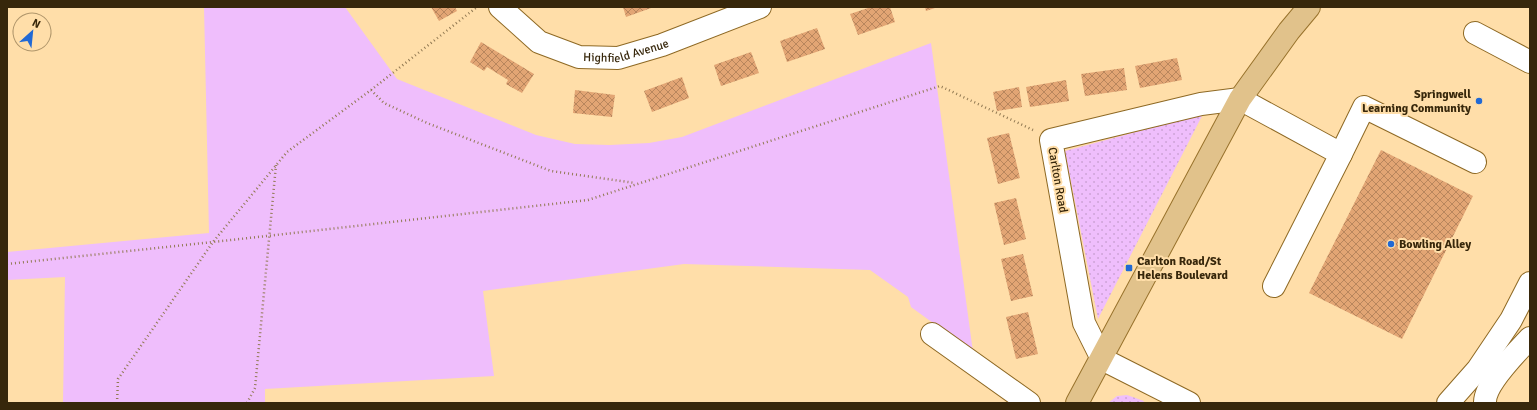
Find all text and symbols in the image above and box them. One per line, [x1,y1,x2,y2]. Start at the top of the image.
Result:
north arrow [12,12,52,52]
text: N [30,16,43,31]
street label: Highfield Avenue [583,36,671,66]
place label: Springwell Learning Community [1362,87,1471,116]
marker: Springwell Learning Community [1474,96,1484,106]
street label: Carlton Road [1044,146,1071,214]
place label: Bowling Alley [1399,237,1471,252]
marker: Bowling Alley [1386,239,1396,249]
place label: Carlton Road/St Helens Boulevard [1137,254,1229,283]
marker: Carlton Road/St Helens Boulevard [1124,263,1134,273]

